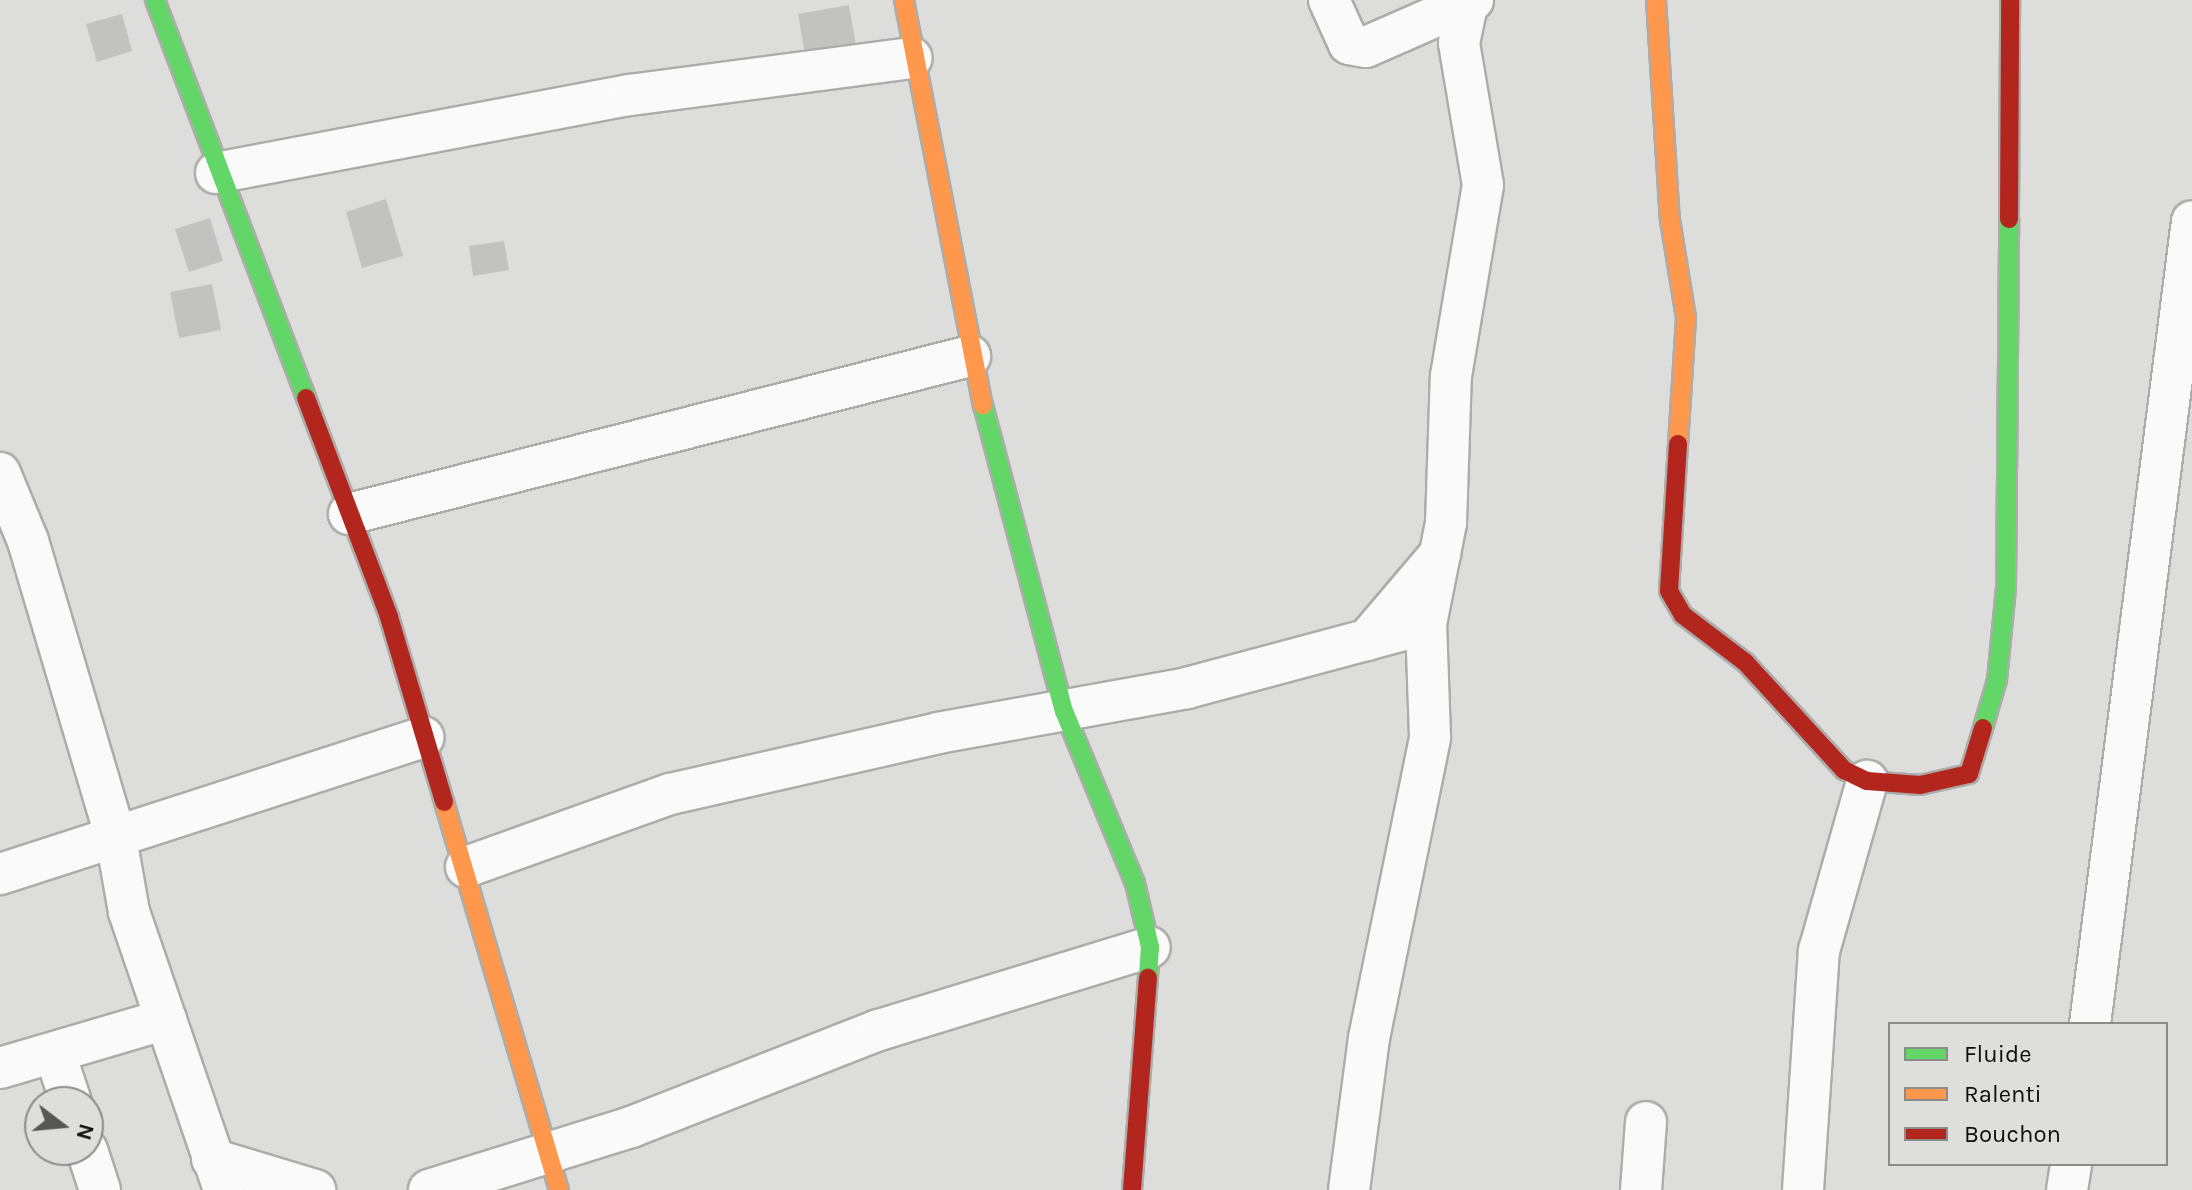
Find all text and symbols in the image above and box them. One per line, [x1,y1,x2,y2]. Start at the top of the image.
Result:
legend [1888,1022,2168,1166]
text: Fluide [1964,1040,2032,1068]
text: Ralenti [1964,1080,2042,1108]
north arrow [24,1086,104,1166]
text: Bouchon [1964,1120,2061,1148]
text: N [70,1121,100,1143]

